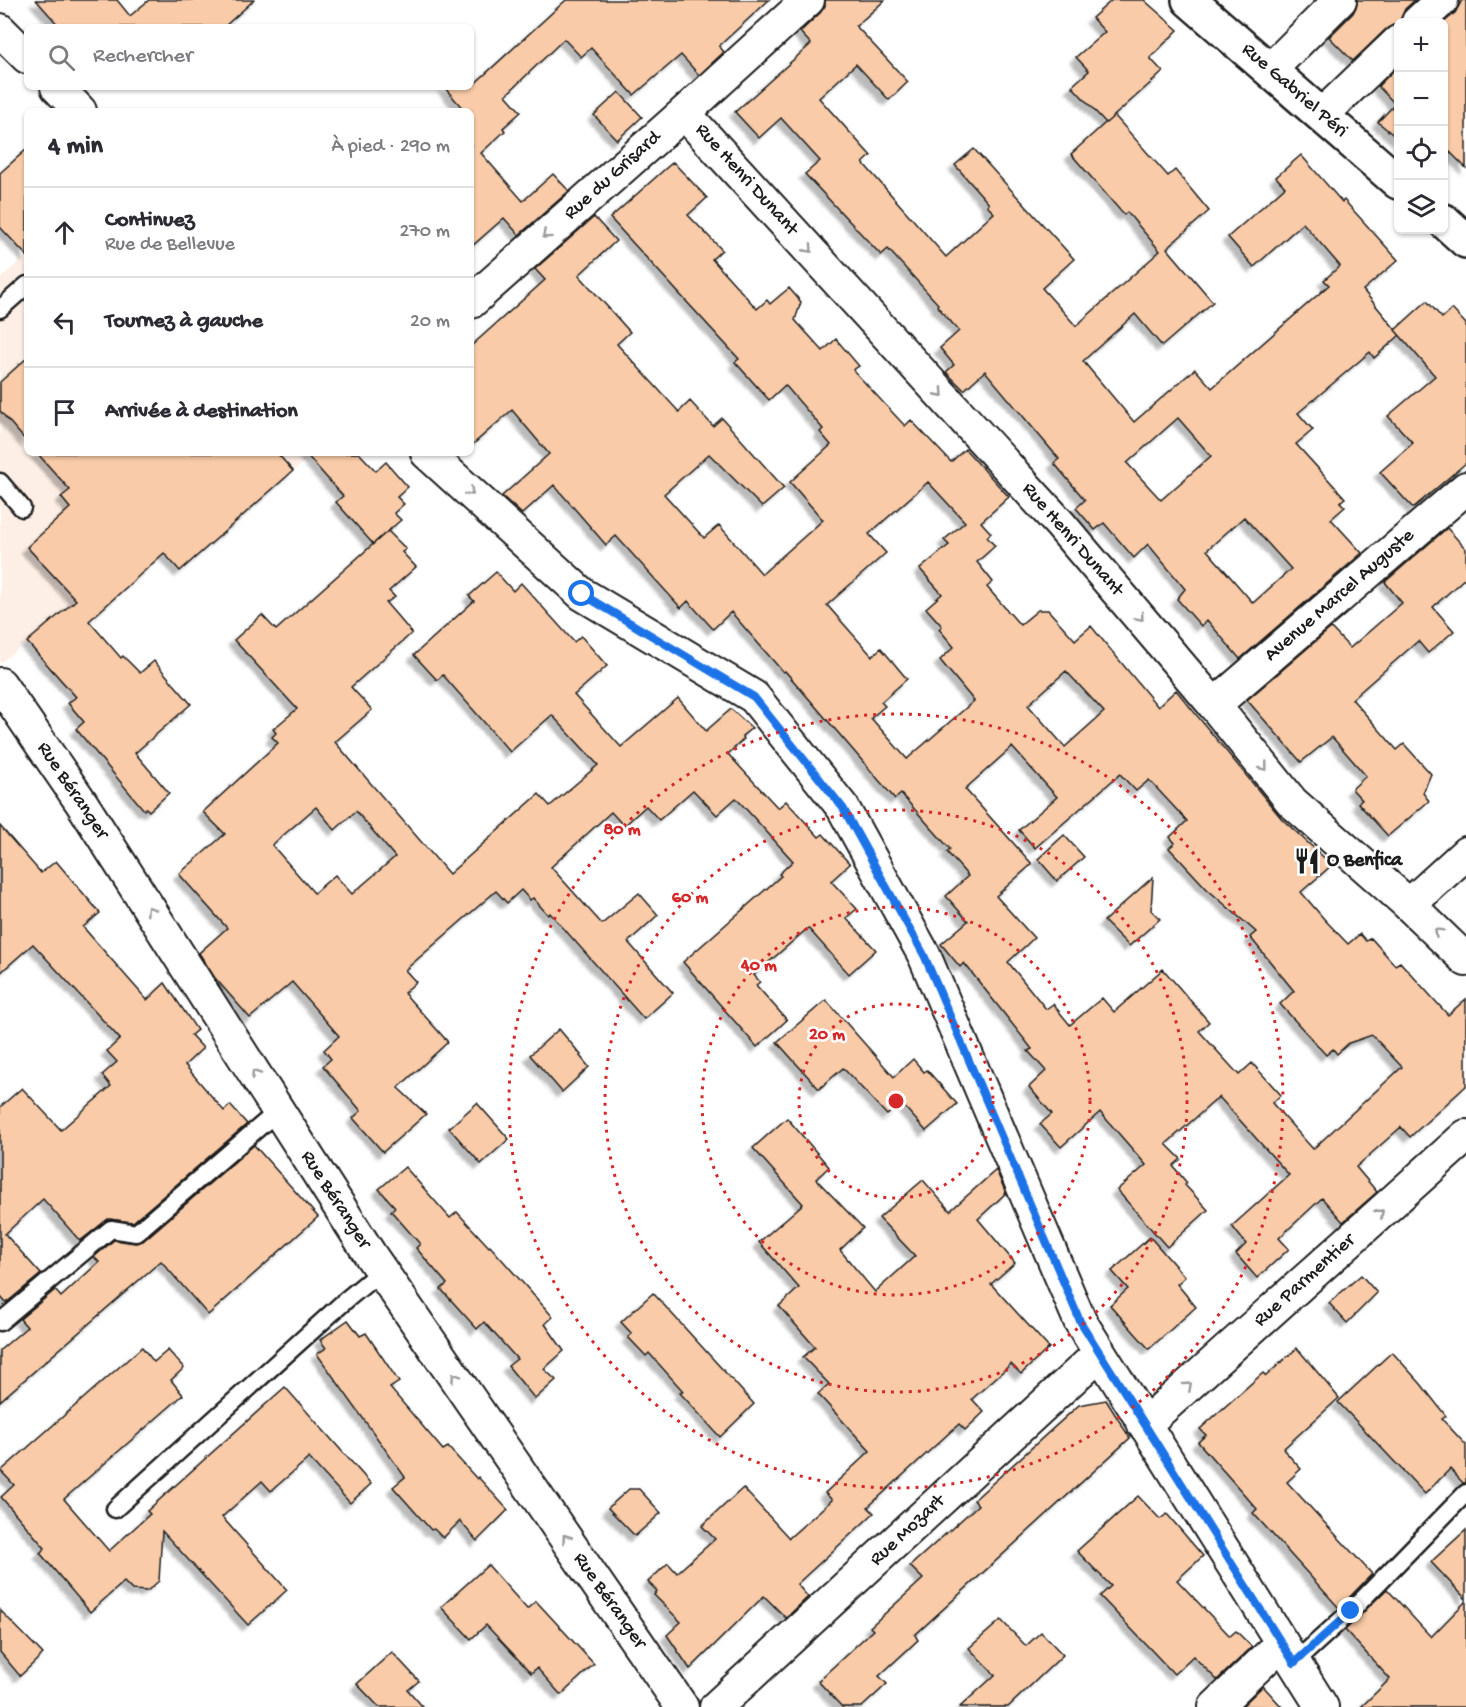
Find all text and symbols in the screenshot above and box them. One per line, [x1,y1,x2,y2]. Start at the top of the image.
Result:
map controls [1394,18,1448,234]
button: + [1394,18,1448,72]
search box [24,24,474,90]
street label: Rue Gabriel Péri [1236,39,1352,143]
icon: search [45,41,78,74]
text: Rechercher [93,44,193,70]
button: − [1394,72,1448,126]
street label: Rue Henri Dunant [690,119,804,242]
street label: Rue du Grisard [560,125,668,225]
button: locate [1394,126,1448,180]
text: 4 min [48,132,103,163]
text: À pied · 290 m [331,136,450,159]
button: layers [1394,180,1448,234]
text: Continuez [105,208,194,234]
icon: ahead [48,216,81,249]
text: 270 m [400,221,450,244]
one-way arrow [542,228,553,239]
text: Rue de Bellevue [105,234,235,257]
one-way arrow [802,242,813,253]
icon: left [48,306,81,339]
text: Tournez à gauche [105,309,263,335]
text: 20 m [410,311,450,334]
one-way arrow [933,386,944,397]
icon: arrive [48,396,81,429]
text: Arrivée à destination [105,399,298,425]
street label: Rue Henri Dunant [1016,478,1129,603]
one-way arrow [463,485,474,496]
street label: Avenue Marcel Auguste [1260,524,1420,667]
route start [568,580,594,606]
one-way arrow [1132,610,1143,621]
street label: Rue Béranger [31,738,114,845]
one-way arrow [1257,761,1268,772]
text: 80 m [603,820,641,841]
restaurant icon: O Benfica [1292,846,1322,876]
place label: O Benfica [1327,849,1403,873]
text: 60 m [672,888,708,909]
one-way arrow [146,906,157,917]
one-way arrow [1434,929,1445,940]
text: 40 m [740,956,777,977]
text: 20 m [809,1025,845,1046]
one-way arrow [251,1070,262,1081]
centre of rings [886,1091,906,1111]
street label: Rue Béranger [295,1147,376,1255]
one-way arrow [1373,1209,1384,1220]
street label: Rue Parmentier [1250,1228,1362,1332]
one-way arrow [451,1373,462,1384]
one-way arrow [1181,1382,1192,1393]
street label: Rue Mozart [866,1489,952,1572]
one-way arrow [562,1533,573,1544]
street label: Rue Béranger [567,1549,652,1655]
route end [1337,1597,1363,1623]

